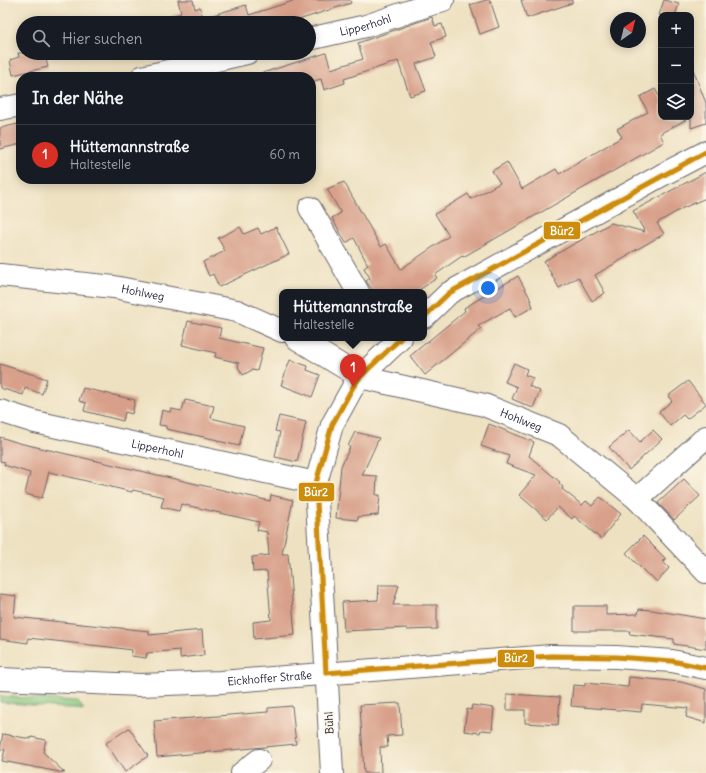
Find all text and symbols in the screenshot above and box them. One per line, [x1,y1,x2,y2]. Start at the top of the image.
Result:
street label: Lipperhohl [338,11,393,39]
north arrow [610,12,646,48]
map controls [658,12,694,120]
button: + [658,12,694,48]
search box [16,16,316,60]
icon: search [30,27,52,49]
text: Hier suchen [62,29,142,48]
button: − [658,48,694,84]
button: layers [658,84,694,120]
text: In der Nähe [32,87,124,109]
text: Hüttemannstraße [70,137,189,156]
text: 1 [42,146,48,163]
text: 60 m [269,146,300,163]
text: Haltestelle [70,156,131,173]
line badge: Bür2 [543,221,581,240]
text: Bür2 [550,224,574,238]
your location [478,278,498,298]
street label: Hohlweg [120,282,166,304]
popup [279,289,427,341]
text: Hüttemannstraße [293,297,413,316]
text: Haltestelle [293,316,354,333]
pin: 1 [340,354,366,387]
street label: Hohlweg [498,405,544,434]
street label: Lipperhohl [130,436,185,461]
line badge: Bür2 [298,482,335,502]
text: Bür2 [304,485,328,499]
line badge: Bür2 [497,649,535,668]
text: Bür2 [504,651,528,665]
street label: Eickhoffer Straße [227,668,313,688]
street label: Bühl [321,711,337,735]

